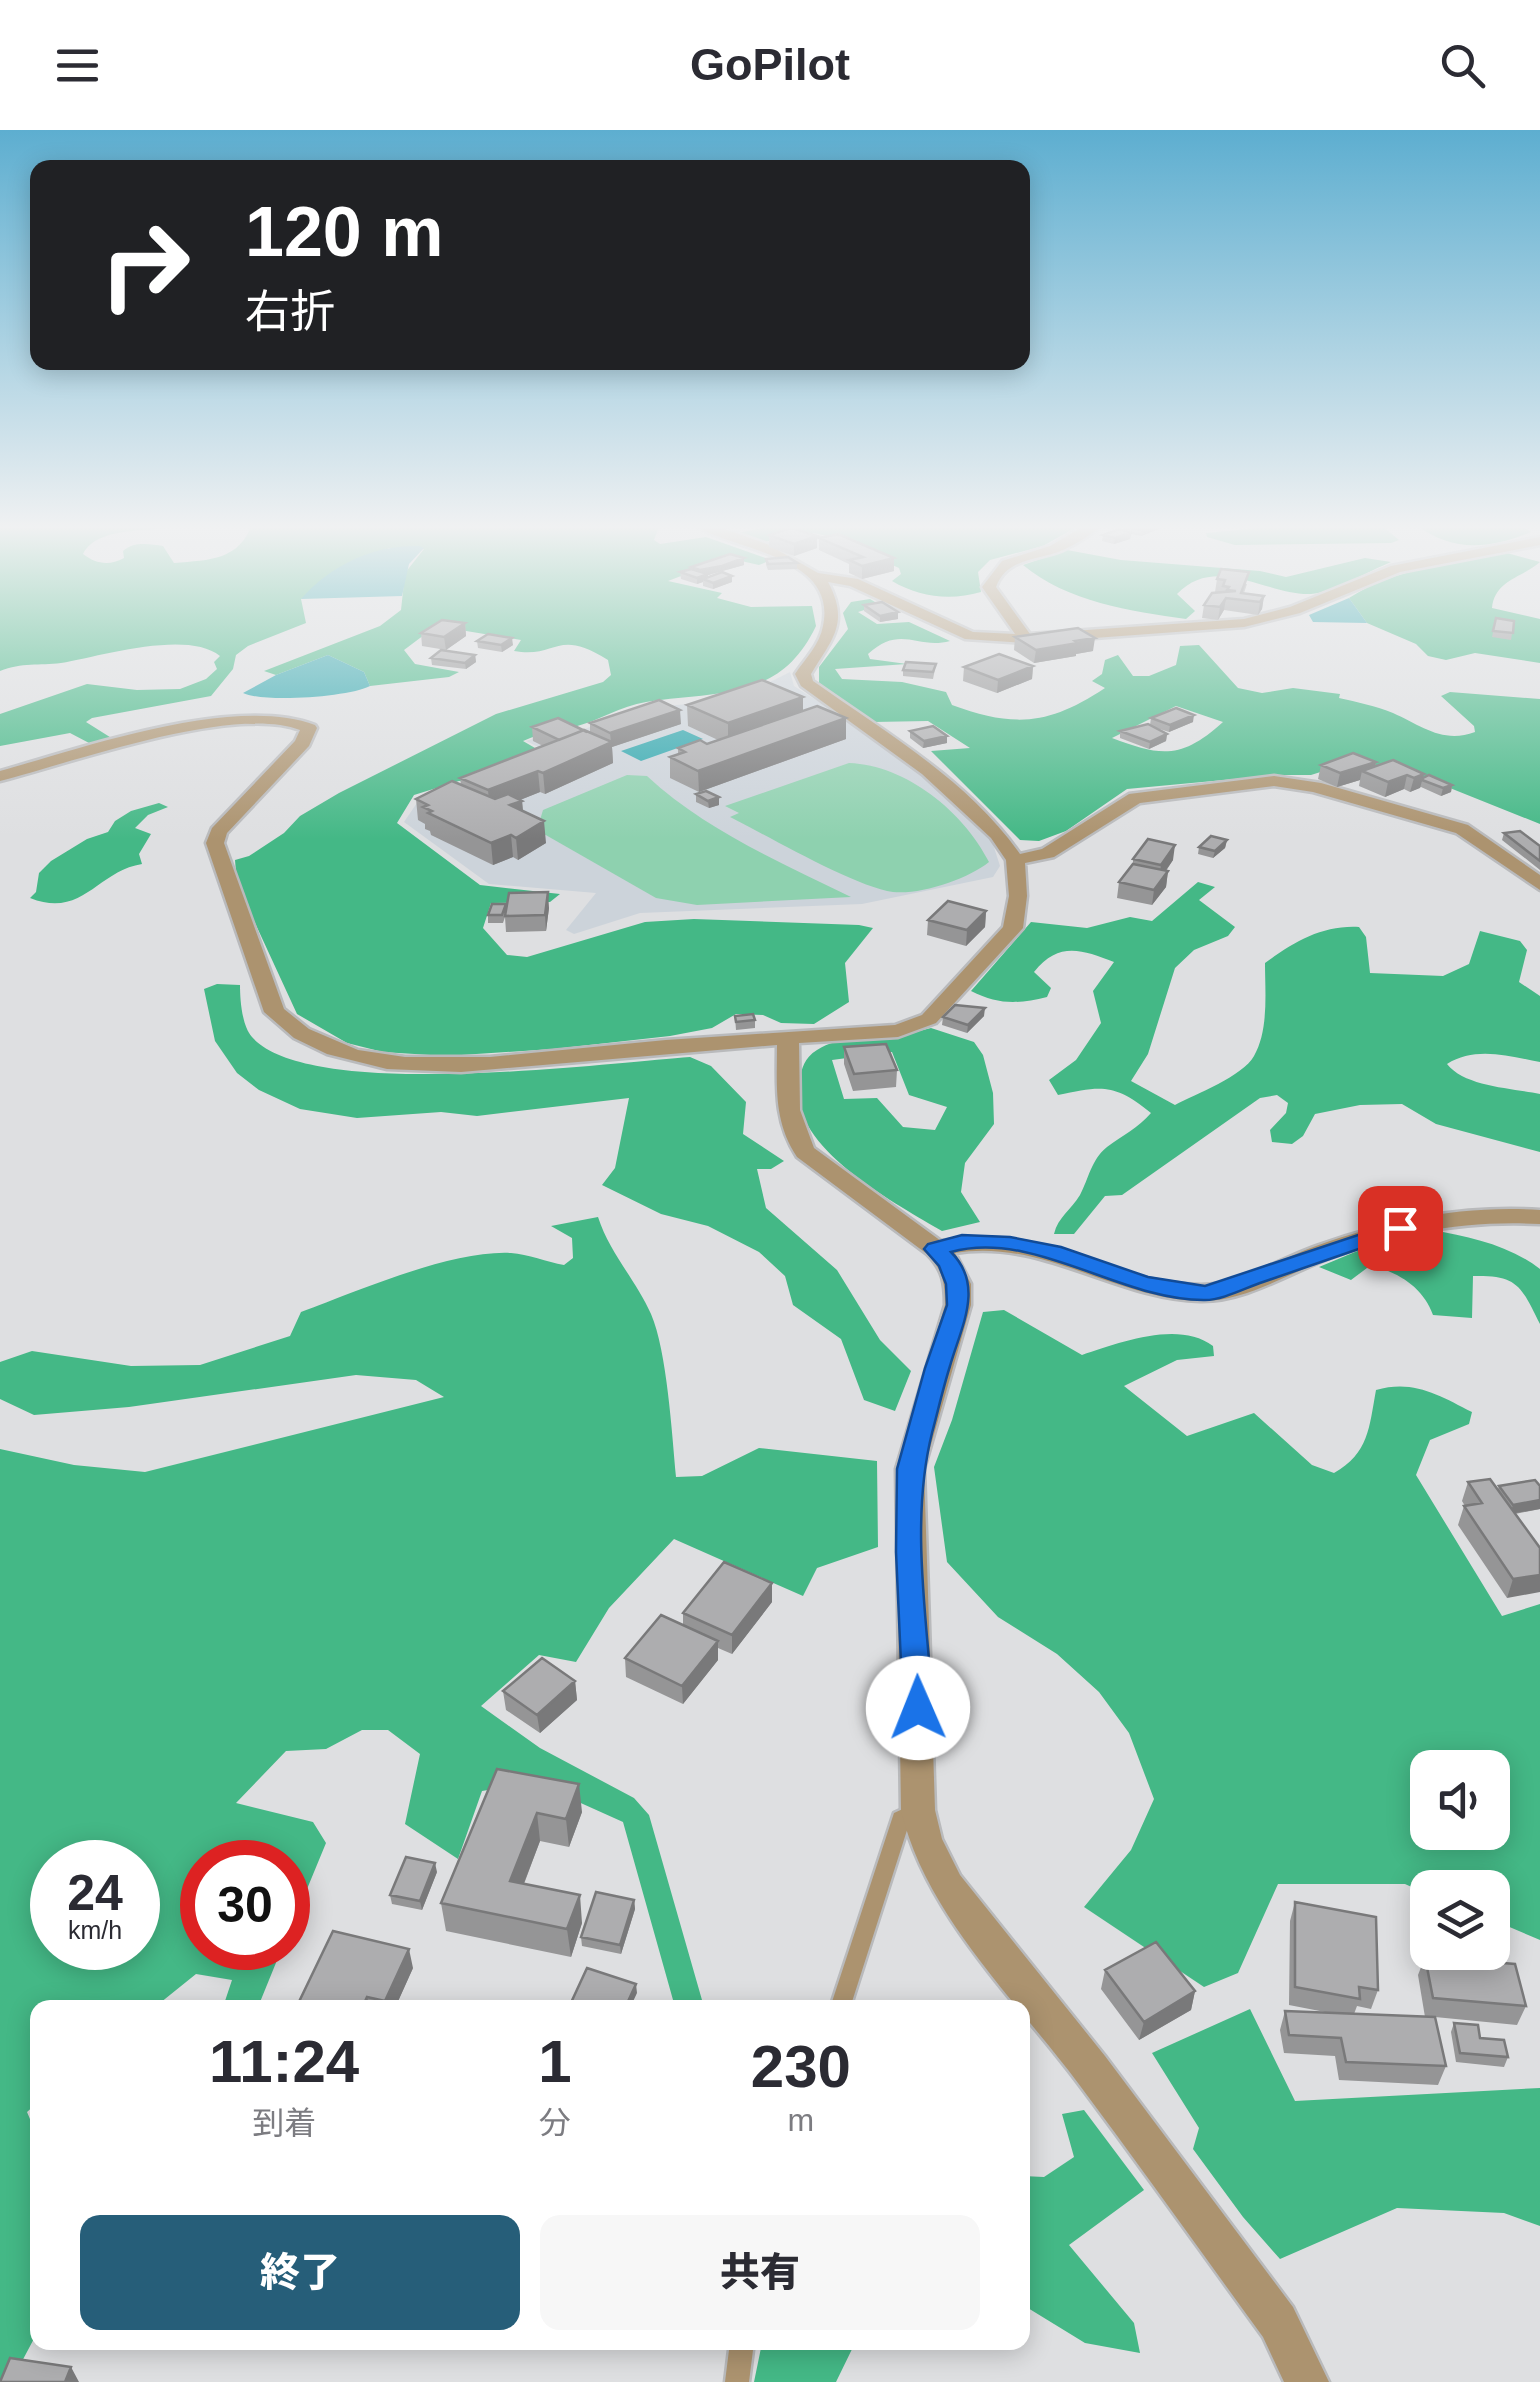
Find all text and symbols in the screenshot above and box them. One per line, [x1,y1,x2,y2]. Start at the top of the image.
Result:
icon: menu [50,38,105,93]
icon: search [1435,38,1490,93]
text: GoPilot [690,39,850,90]
text: 120 m [245,193,443,271]
icon: right [80,200,210,330]
text: 右折 [245,286,335,337]
pin [1358,1186,1443,1271]
icon: arrive [1373,1201,1428,1256]
position arrow [866,1656,970,1760]
map controls [1410,1750,1510,1970]
button: sound [1410,1750,1510,1850]
speed limit sign: 30 [180,1840,310,1970]
text: 24 [67,1865,123,1921]
button: layers [1410,1870,1510,1970]
text: km/h [68,1916,122,1944]
text: 11:24 [209,2028,359,2095]
text: 1 [538,2028,572,2095]
text: 230 [751,2033,851,2100]
text: m [787,2102,814,2138]
text: 到着 [252,2105,316,2141]
text: 分 [539,2105,571,2141]
button: 終了 [80,2215,520,2330]
button: 共有 [540,2215,980,2330]

